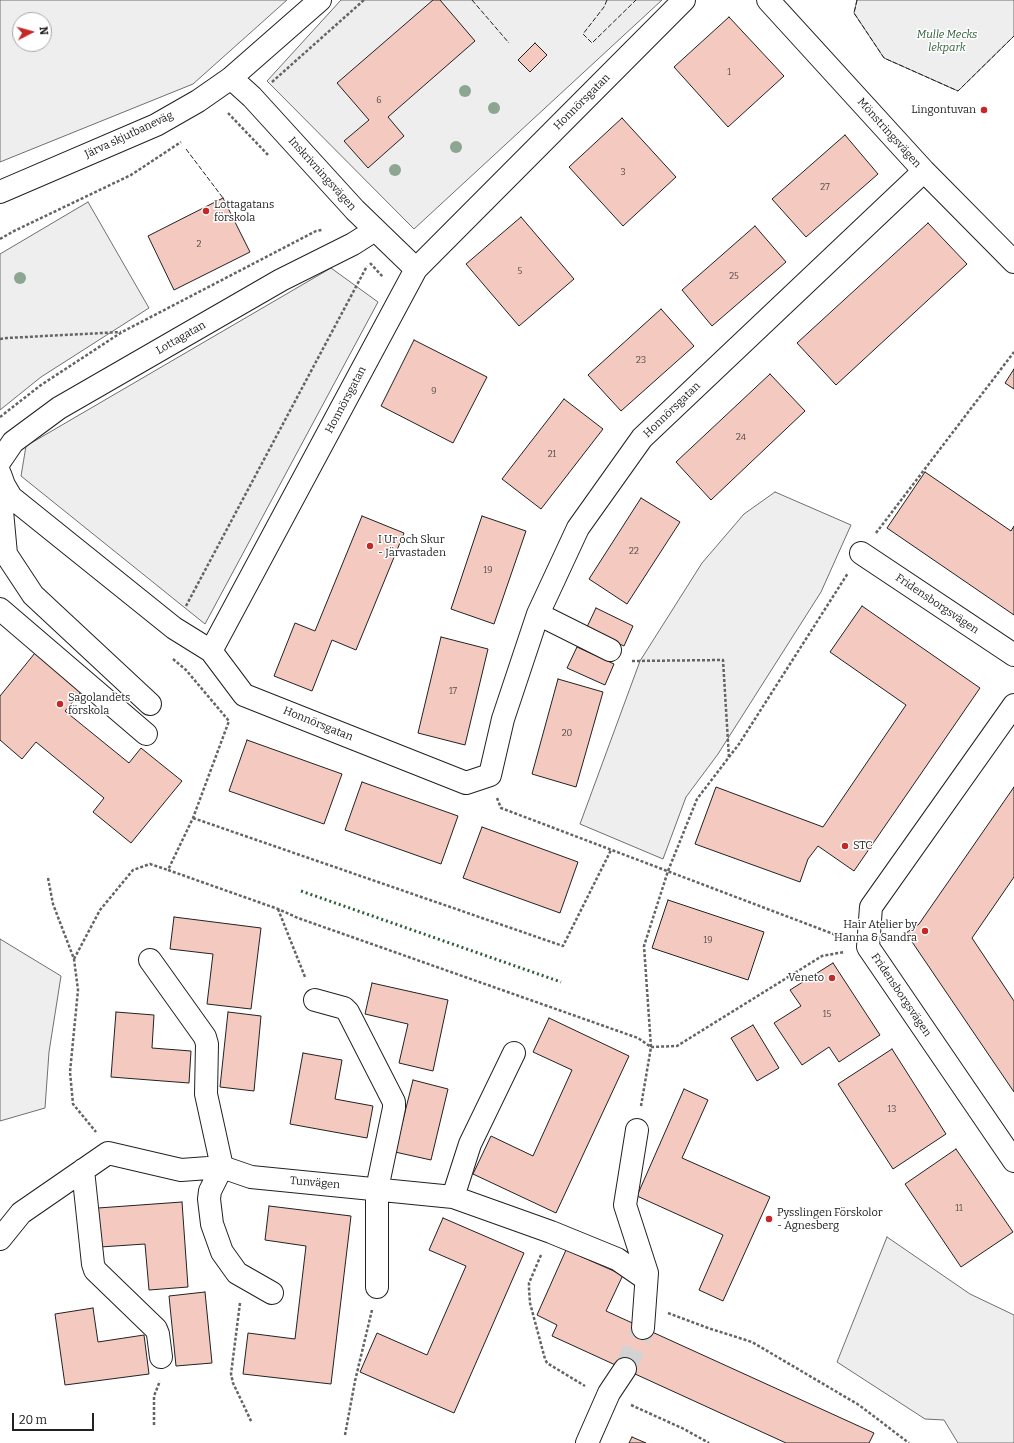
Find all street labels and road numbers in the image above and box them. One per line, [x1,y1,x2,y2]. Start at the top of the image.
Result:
street label: Honnörsgatan [551,71,613,133]
street label: Mönstringsvägen [854,96,924,170]
street label: Järva skjutbaneväg [83,109,175,161]
street label: Inskrivningsvägen [285,134,359,214]
street label: Lottagatan [154,319,208,357]
street label: Honnörsgatan [323,364,369,436]
street label: Honnörsgatan [641,380,703,440]
street label: Fridensborgsvägen [893,571,981,637]
street label: Honnörsgatan [281,704,355,744]
street label: Fridensborgsvägen [868,951,934,1039]
street label: Tunvägen [289,1174,341,1192]

